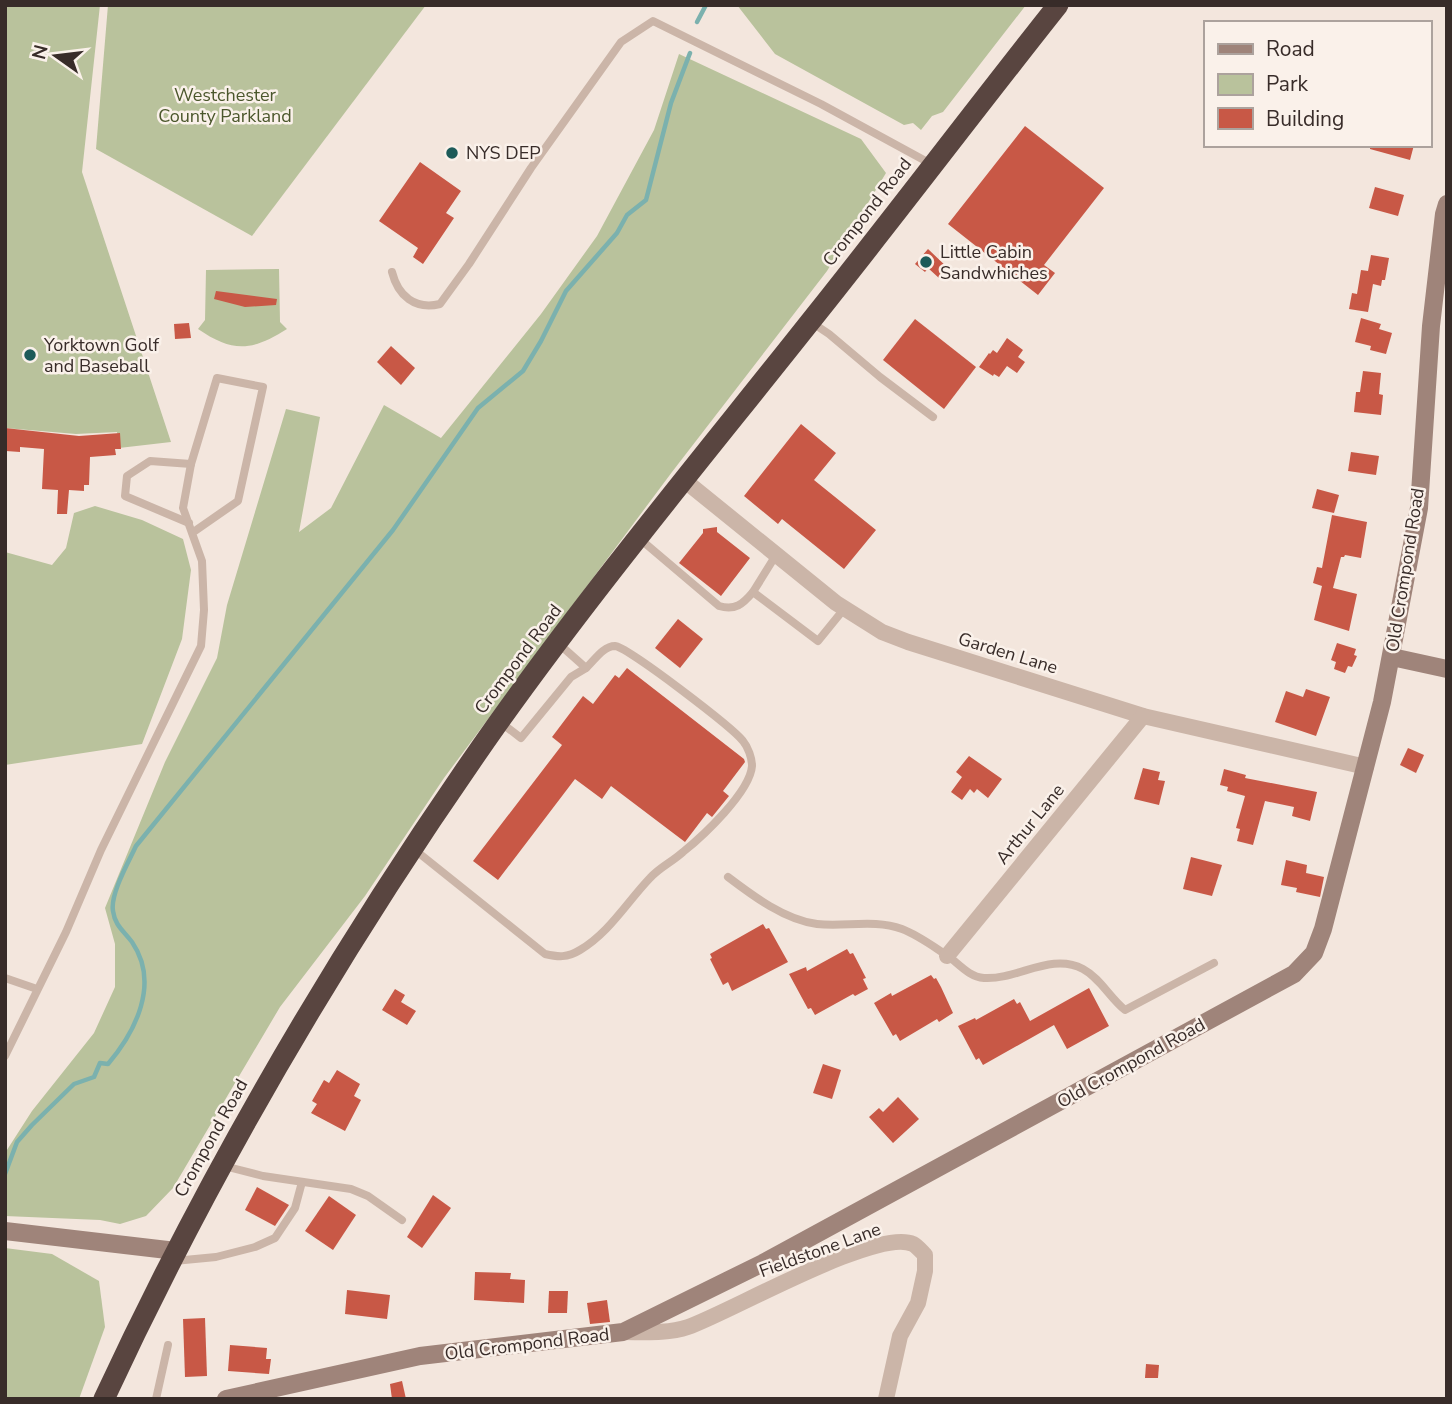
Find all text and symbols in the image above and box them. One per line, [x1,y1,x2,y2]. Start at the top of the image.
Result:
north arrow [21,21,91,91]
legend [1204,21,1431,147]
text: Road [1266,35,1315,63]
text: N [26,42,55,62]
text: Park [1266,70,1308,98]
park label: Westchester County Parkland [158,83,292,128]
text: Building [1266,105,1344,133]
place label: NYS DEP [466,141,541,165]
marker: NYS DEP [444,145,460,161]
street label: Crompond Road [817,153,917,271]
place label: Little Cabin Sandwhiches [940,240,1048,285]
marker: Little Cabin Sandwhiches [918,254,934,270]
place label: Yorktown Golf and Baseball [43,333,160,378]
marker: Yorktown Golf and Baseball [22,347,38,363]
street label: Old Crompond Road [1380,486,1430,654]
street label: Crompond Road [469,599,567,719]
street label: Garden Lane [955,626,1061,680]
street label: Arthur Lane [990,779,1070,869]
street label: Old Crompond Road [1053,1012,1209,1114]
street label: Crompond Road [169,1075,253,1201]
street label: Fieldstone Lane [756,1217,884,1283]
street label: Old Crompond Road [443,1322,611,1366]

